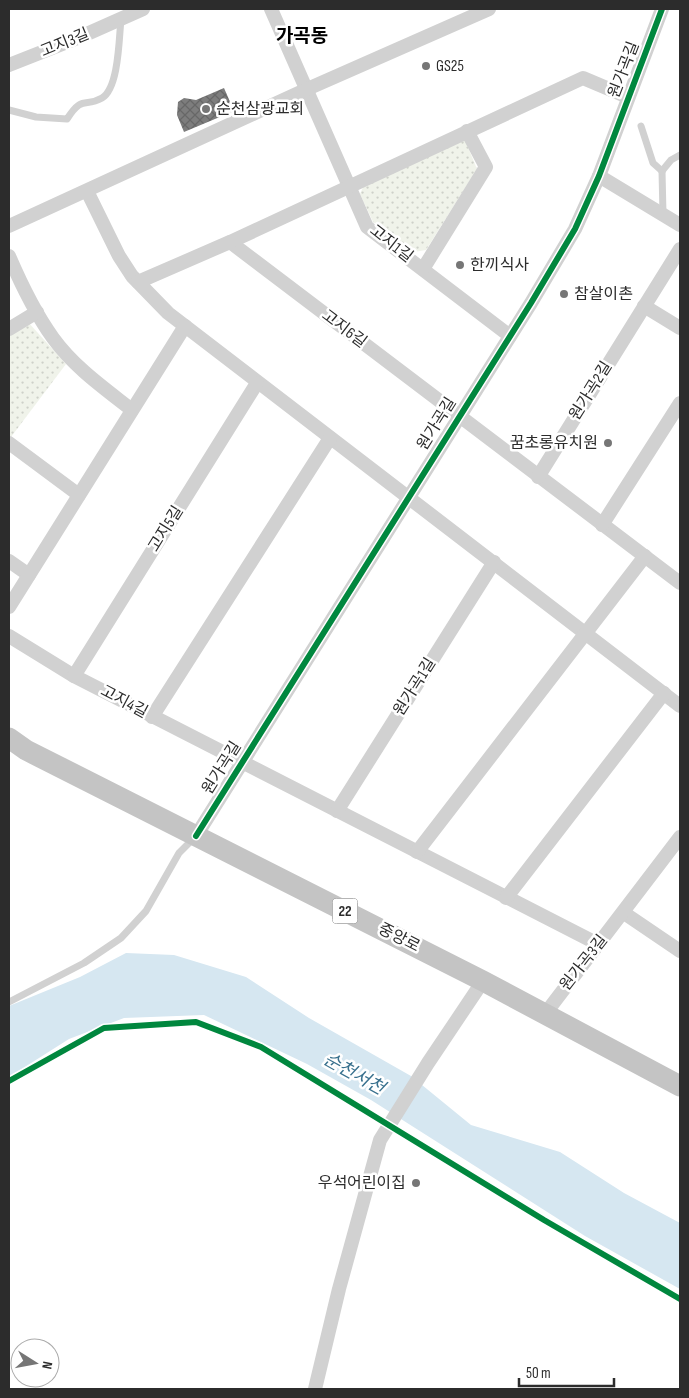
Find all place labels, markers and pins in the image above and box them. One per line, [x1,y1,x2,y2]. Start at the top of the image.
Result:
place label: GS25 [436,57,464,76]
marker: GS25 [420,60,432,72]
place label: 순천삼광교회 [216,100,304,119]
marker: 순천삼광교회 [200,103,212,115]
place label: 한끼식사 [470,256,529,275]
marker: 한끼식사 [454,259,466,271]
place label: 참살이촌 [574,285,633,304]
marker: 참살이촌 [558,288,570,300]
place label: 꿈초롱유치원 [510,434,598,453]
marker: 꿈초롱유치원 [602,437,614,449]
place label: 우석어린이집 [318,1174,406,1193]
marker: 우석어린이집 [410,1177,422,1189]

